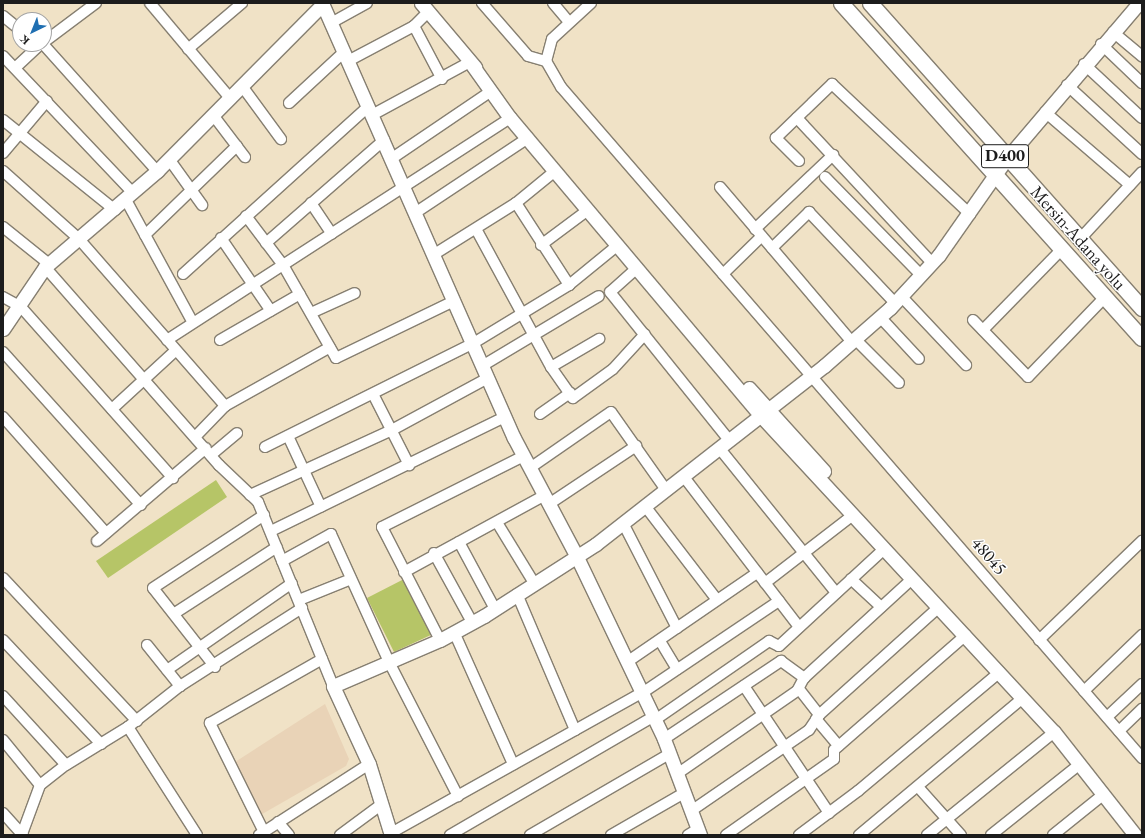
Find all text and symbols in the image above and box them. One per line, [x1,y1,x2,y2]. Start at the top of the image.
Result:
north arrow [12,12,52,52]
text: K [17,32,32,48]
road number: D400 [980,141,1030,171]
street label: Mersin-Adana yolu [1026,182,1130,294]
street label: 48045 [967,533,1011,579]

